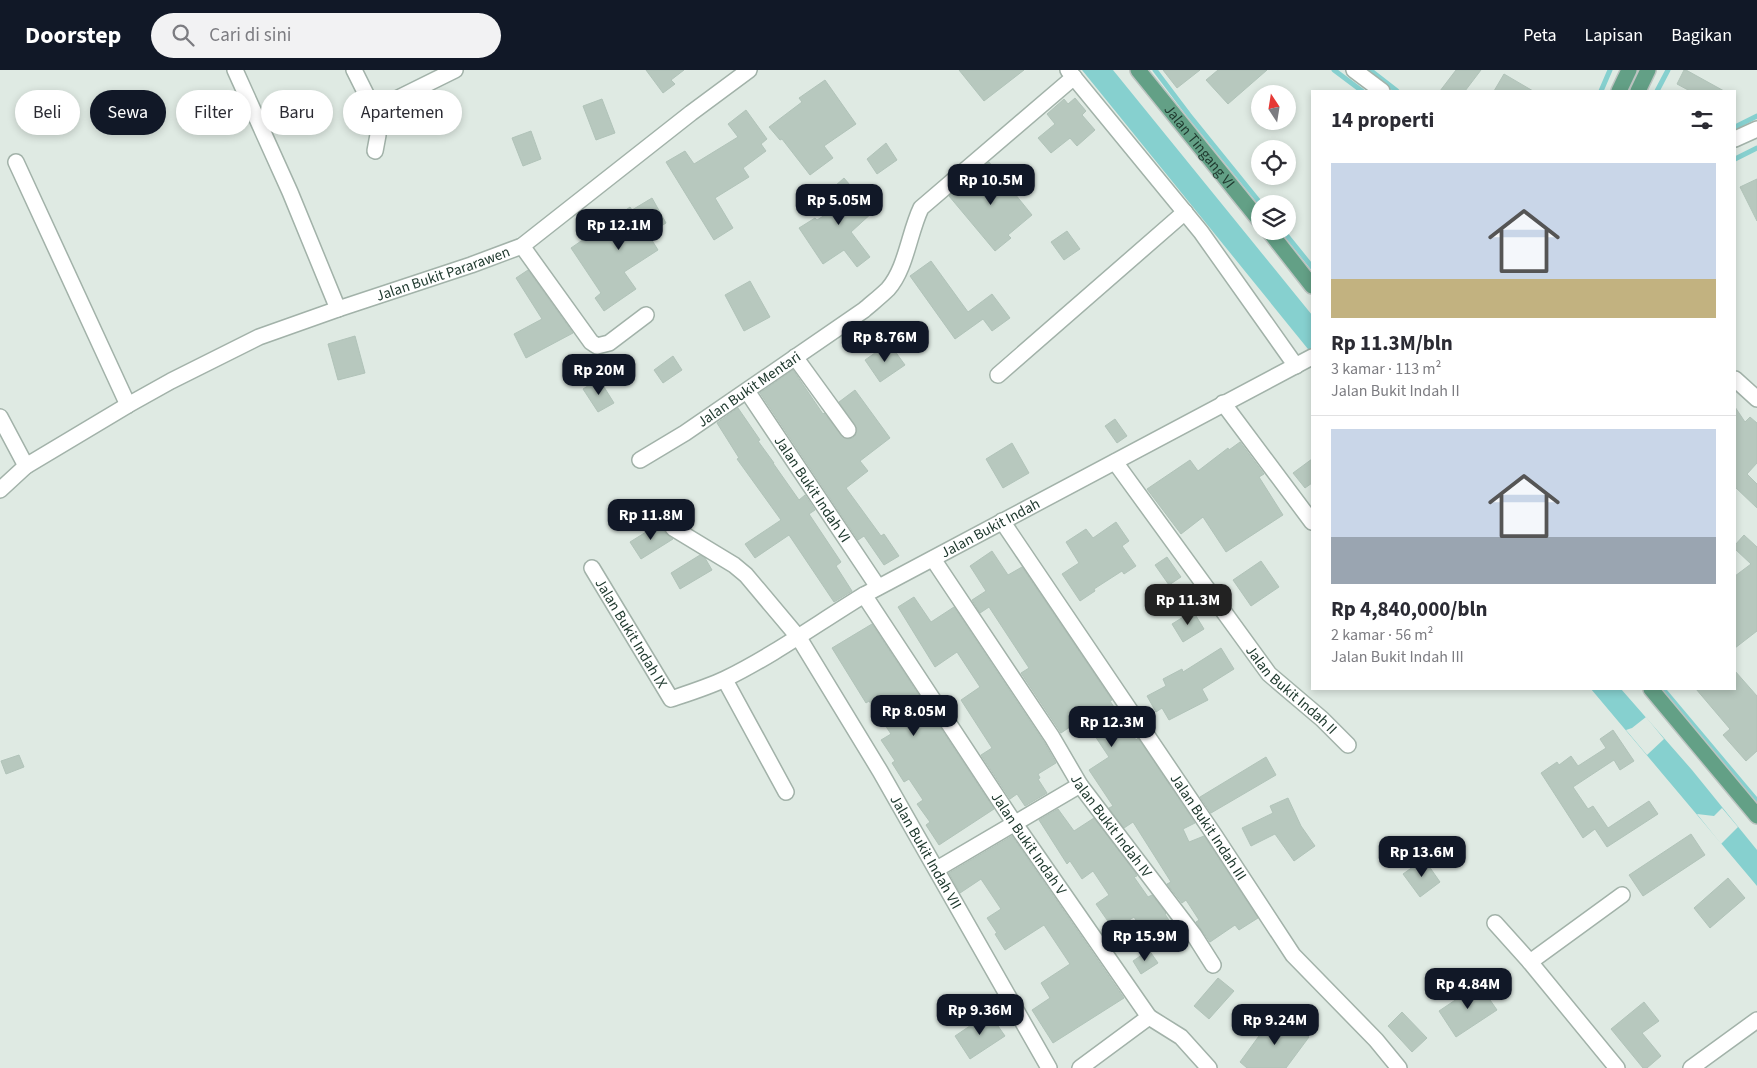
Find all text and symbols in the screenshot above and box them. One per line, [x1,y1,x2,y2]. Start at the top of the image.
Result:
search box [151,13,501,58]
text: Doorstep [25,18,121,53]
icon: search [169,21,197,49]
text: Cari di sini [209,22,292,49]
text: Peta [1523,23,1556,48]
text: Lapisan [1584,23,1643,48]
text: Bagikan [1671,23,1732,48]
north arrow [1251,85,1296,130]
map controls [1251,85,1296,240]
chip: Beli [15,90,80,135]
chip: Sewa [90,90,166,135]
chip: Filter [176,90,251,135]
chip: Baru [261,90,333,135]
chip: Apartemen [343,90,462,135]
street label: Jalan Tingang VI [1159,100,1240,193]
text: 14 properti [1331,105,1434,135]
icon: filters [1688,106,1716,134]
button: locate [1251,140,1296,185]
pin: Rp 10.5M [939,164,1043,206]
text: Rp 10.5M [959,169,1023,191]
pin: Rp 5.05M [787,184,891,226]
text: Rp 5.05M [807,189,871,211]
button: layers [1251,195,1296,240]
icon: home [1479,196,1569,286]
pin: Rp 12.1M [567,208,671,251]
text: Rp 12.1M [587,214,651,236]
street label: Jalan Bukit Pararawen [373,241,513,307]
pin: Rp 8.76M [833,320,937,363]
text: Rp 8.76M [853,326,917,348]
text: Rp 11.3M/bln [1331,328,1453,358]
street label: Jalan Bukit Mentari [693,346,805,433]
pin: Rp 20M [558,354,640,396]
text: 3 kamar · 113 m² [1331,358,1441,380]
text: Rp 20M [573,359,625,381]
text: Jalan Bukit Indah II [1331,380,1460,402]
street label: Jalan Bukit Indah VI [769,432,855,547]
icon: home [1479,461,1569,551]
street label: Jalan Bukit Indah [937,493,1044,563]
pin: Rp 11.8M [599,498,703,541]
text: Rp 11.8M [619,504,683,526]
street label: Jalan Bukit Indah IX [590,575,672,692]
pin: Rp 11.3M [1136,584,1240,626]
text: Rp 11.3M [1156,589,1220,611]
text: Rp 4,840,000/bln [1331,594,1488,624]
text: 2 kamar · 56 m² [1331,624,1433,646]
street label: Jalan Bukit Indah II [1240,641,1342,739]
text: Jalan Bukit Indah III [1331,646,1464,668]
pin: Rp 8.05M [862,694,966,737]
text: Rp 8.05M [882,700,946,722]
pin: Rp 12.3M [1060,706,1164,748]
text: Rp 12.3M [1080,711,1144,733]
street label: Jalan Bukit Indah III [1165,769,1251,885]
street label: Jalan Bukit Indah IV [1065,770,1157,882]
street label: Jalan Bukit Indah V [986,788,1071,899]
street label: Jalan Bukit Indah VII [885,791,966,913]
pin: Rp 13.6M [1370,836,1474,878]
text: Rp 13.6M [1390,841,1454,863]
pin: Rp 15.9M [1093,920,1197,962]
text: Rp 15.9M [1113,925,1177,947]
pin: Rp 4.84M [1416,968,1520,1010]
text: Rp 4.84M [1436,973,1500,995]
pin: Rp 9.36M [928,994,1032,1036]
text: Rp 9.36M [948,999,1012,1021]
pin: Rp 9.24M [1223,1004,1327,1046]
text: Rp 9.24M [1243,1009,1307,1031]

